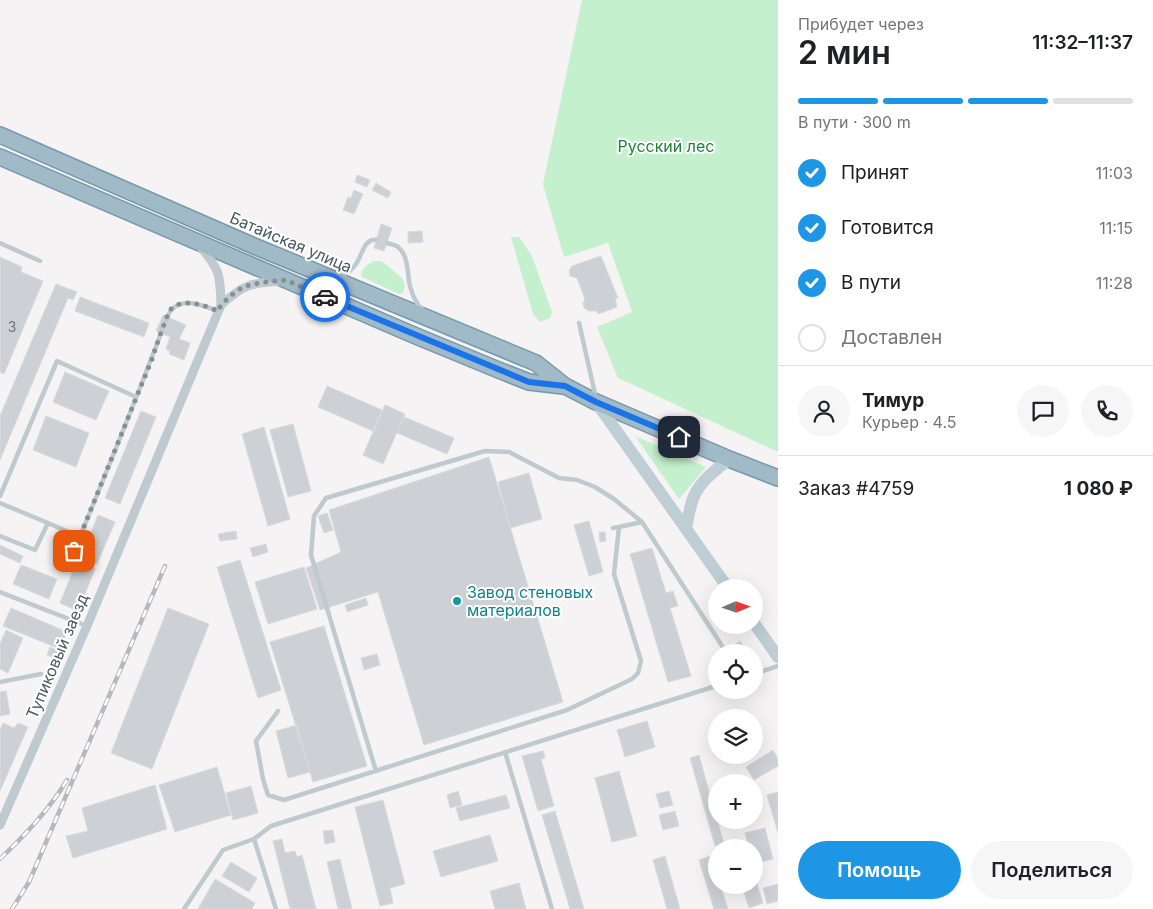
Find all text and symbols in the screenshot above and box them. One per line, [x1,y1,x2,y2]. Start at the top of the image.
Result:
text: Прибудет через [798,14,924,34]
text: 11:32–11:37 [1032,31,1133,54]
text: 2 мин [798,33,891,72]
text: В пути · 300 m [798,112,911,132]
park label: Русский лес [618,136,714,156]
icon: check [798,159,826,187]
text: Принят [841,161,909,184]
text: 11:03 [1095,163,1133,183]
street label: Батайская улица [227,207,355,277]
icon: check [798,214,826,242]
text: Готовится [841,216,934,239]
text: 11:15 [1099,218,1133,238]
icon: check [798,269,826,297]
text: В пути [841,271,901,294]
courier [300,272,350,322]
text: 11:28 [1096,273,1133,293]
icon: car [311,283,339,311]
house number: 3 [8,318,16,335]
text: Доставлен [841,326,942,349]
button: person [798,385,850,437]
button: chat [1017,385,1069,437]
button: phone [1081,385,1133,437]
text: Тимур [862,389,924,412]
text: Курьер · 4.5 [862,412,956,432]
pin [658,416,700,458]
icon: home [665,423,693,451]
text: Заказ #4759 [798,477,914,500]
text: 1 080 ₽ [1064,477,1133,500]
pin [53,530,95,572]
icon: bag [60,537,88,565]
north arrow [708,579,762,634]
map controls [708,579,763,894]
place label: Завод стеновых материалов [467,582,594,620]
street label: Тупиковый заезд [22,590,92,722]
marker: Завод стеновых материалов [451,595,463,607]
button: locate [708,644,763,699]
button: layers [708,709,763,764]
button: + [708,774,763,829]
button: − [708,839,763,894]
button: Помощь [798,841,961,899]
button: Поделиться [971,841,1133,899]

